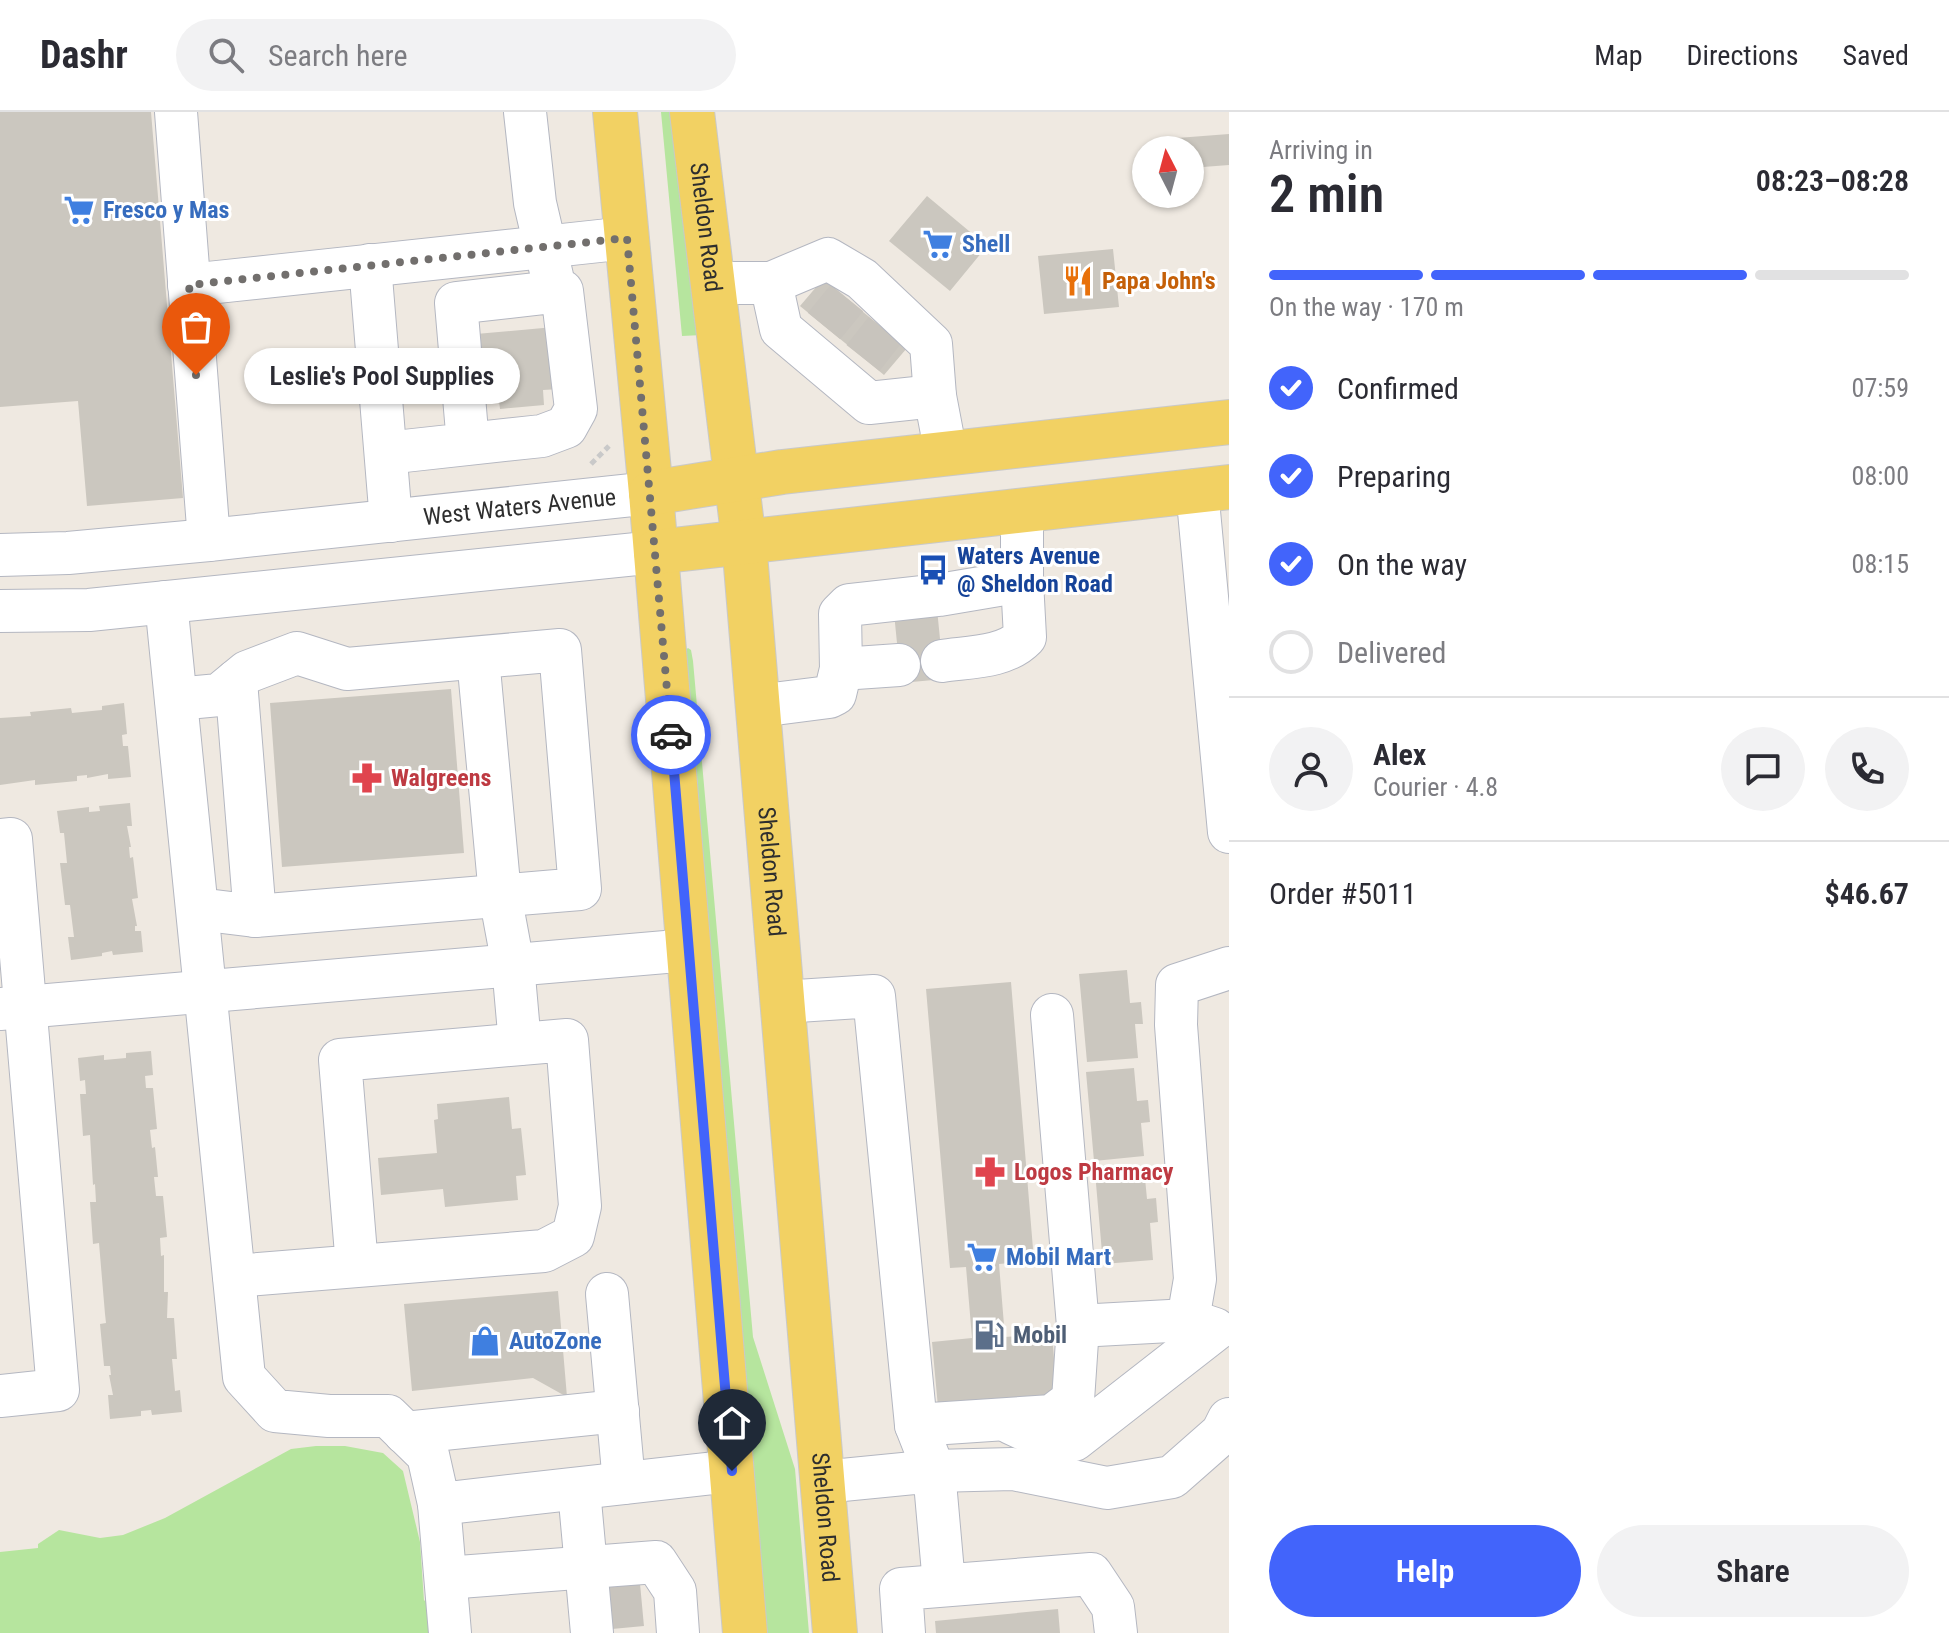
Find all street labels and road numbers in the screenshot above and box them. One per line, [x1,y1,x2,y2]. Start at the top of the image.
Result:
street label: Sheldon Road [684,161,728,293]
street label: West Waters Avenue [422,483,617,531]
street label: Sheldon Road [752,806,791,938]
street label: Sheldon Road [806,1451,845,1583]

